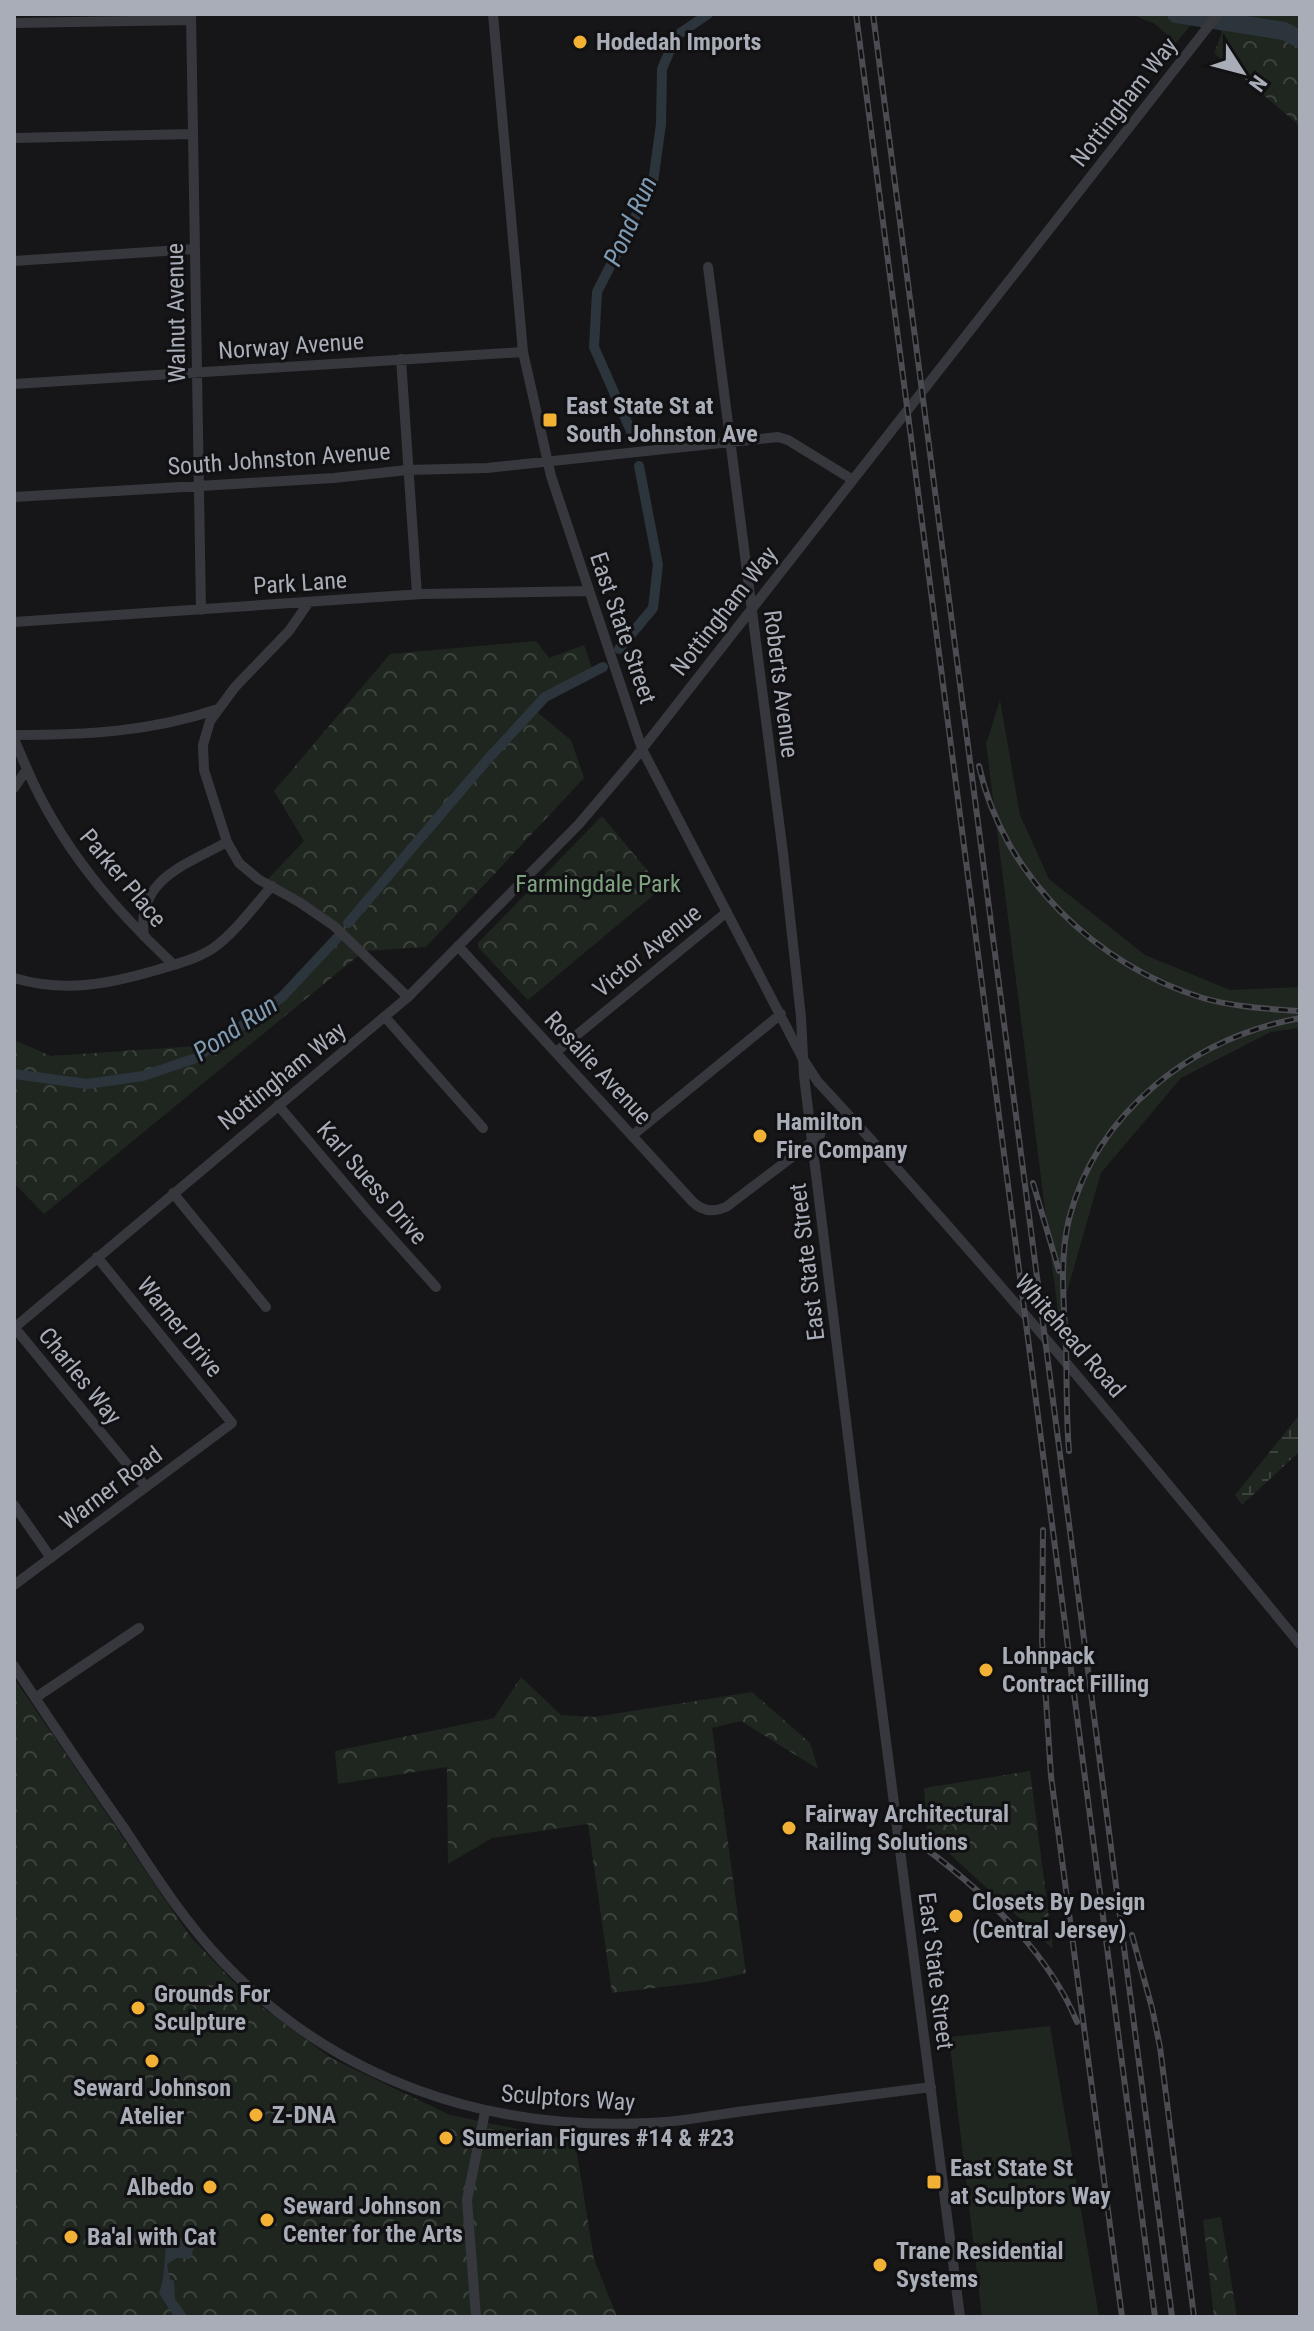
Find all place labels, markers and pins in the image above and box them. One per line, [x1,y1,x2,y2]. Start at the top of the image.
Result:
place label: Hodedah Imports [596,28,762,56]
marker: Hodedah Imports [571,33,589,51]
place label: East State St at South Johnston Ave [566,392,758,448]
marker: East State St at South Johnston Ave [541,411,559,429]
place label: Hamilton Fire Company [776,1108,908,1164]
marker: Hamilton Fire Company [751,1127,769,1145]
place label: Lohnpack Contract Filling [1002,1642,1149,1698]
marker: Lohnpack Contract Filling [977,1661,995,1679]
place label: Fairway Architectural Railing Solutions [805,1800,1009,1856]
marker: Fairway Architectural Railing Solutions [780,1819,798,1837]
place label: Closets By Design (Central Jersey) [972,1888,1145,1944]
marker: Closets By Design (Central Jersey) [947,1907,965,1925]
place label: Grounds For Sculpture [154,1980,271,2036]
marker: Grounds For Sculpture [129,1999,147,2017]
marker: Seward Johnson Atelier [143,2052,161,2070]
place label: Seward Johnson Atelier [73,2074,231,2130]
place label: Z-DNA [272,2101,337,2129]
marker: Z-DNA [247,2106,265,2124]
place label: Sumerian Figures #14 & #23 [462,2124,734,2152]
marker: Sumerian Figures #14 & #23 [437,2129,455,2147]
place label: East State St at Sculptors Way [950,2154,1111,2210]
place label: Albedo [126,2173,194,2201]
marker: East State St at Sculptors Way [925,2173,943,2191]
marker: Albedo [201,2178,219,2196]
place label: Seward Johnson Center for the Arts [283,2192,463,2248]
marker: Seward Johnson Center for the Arts [258,2211,276,2229]
place label: Ba'al with Cat [87,2223,216,2251]
marker: Ba'al with Cat [62,2228,80,2246]
place label: Trane Residential Systems [896,2237,1064,2293]
marker: Trane Residential Systems [871,2256,889,2274]

